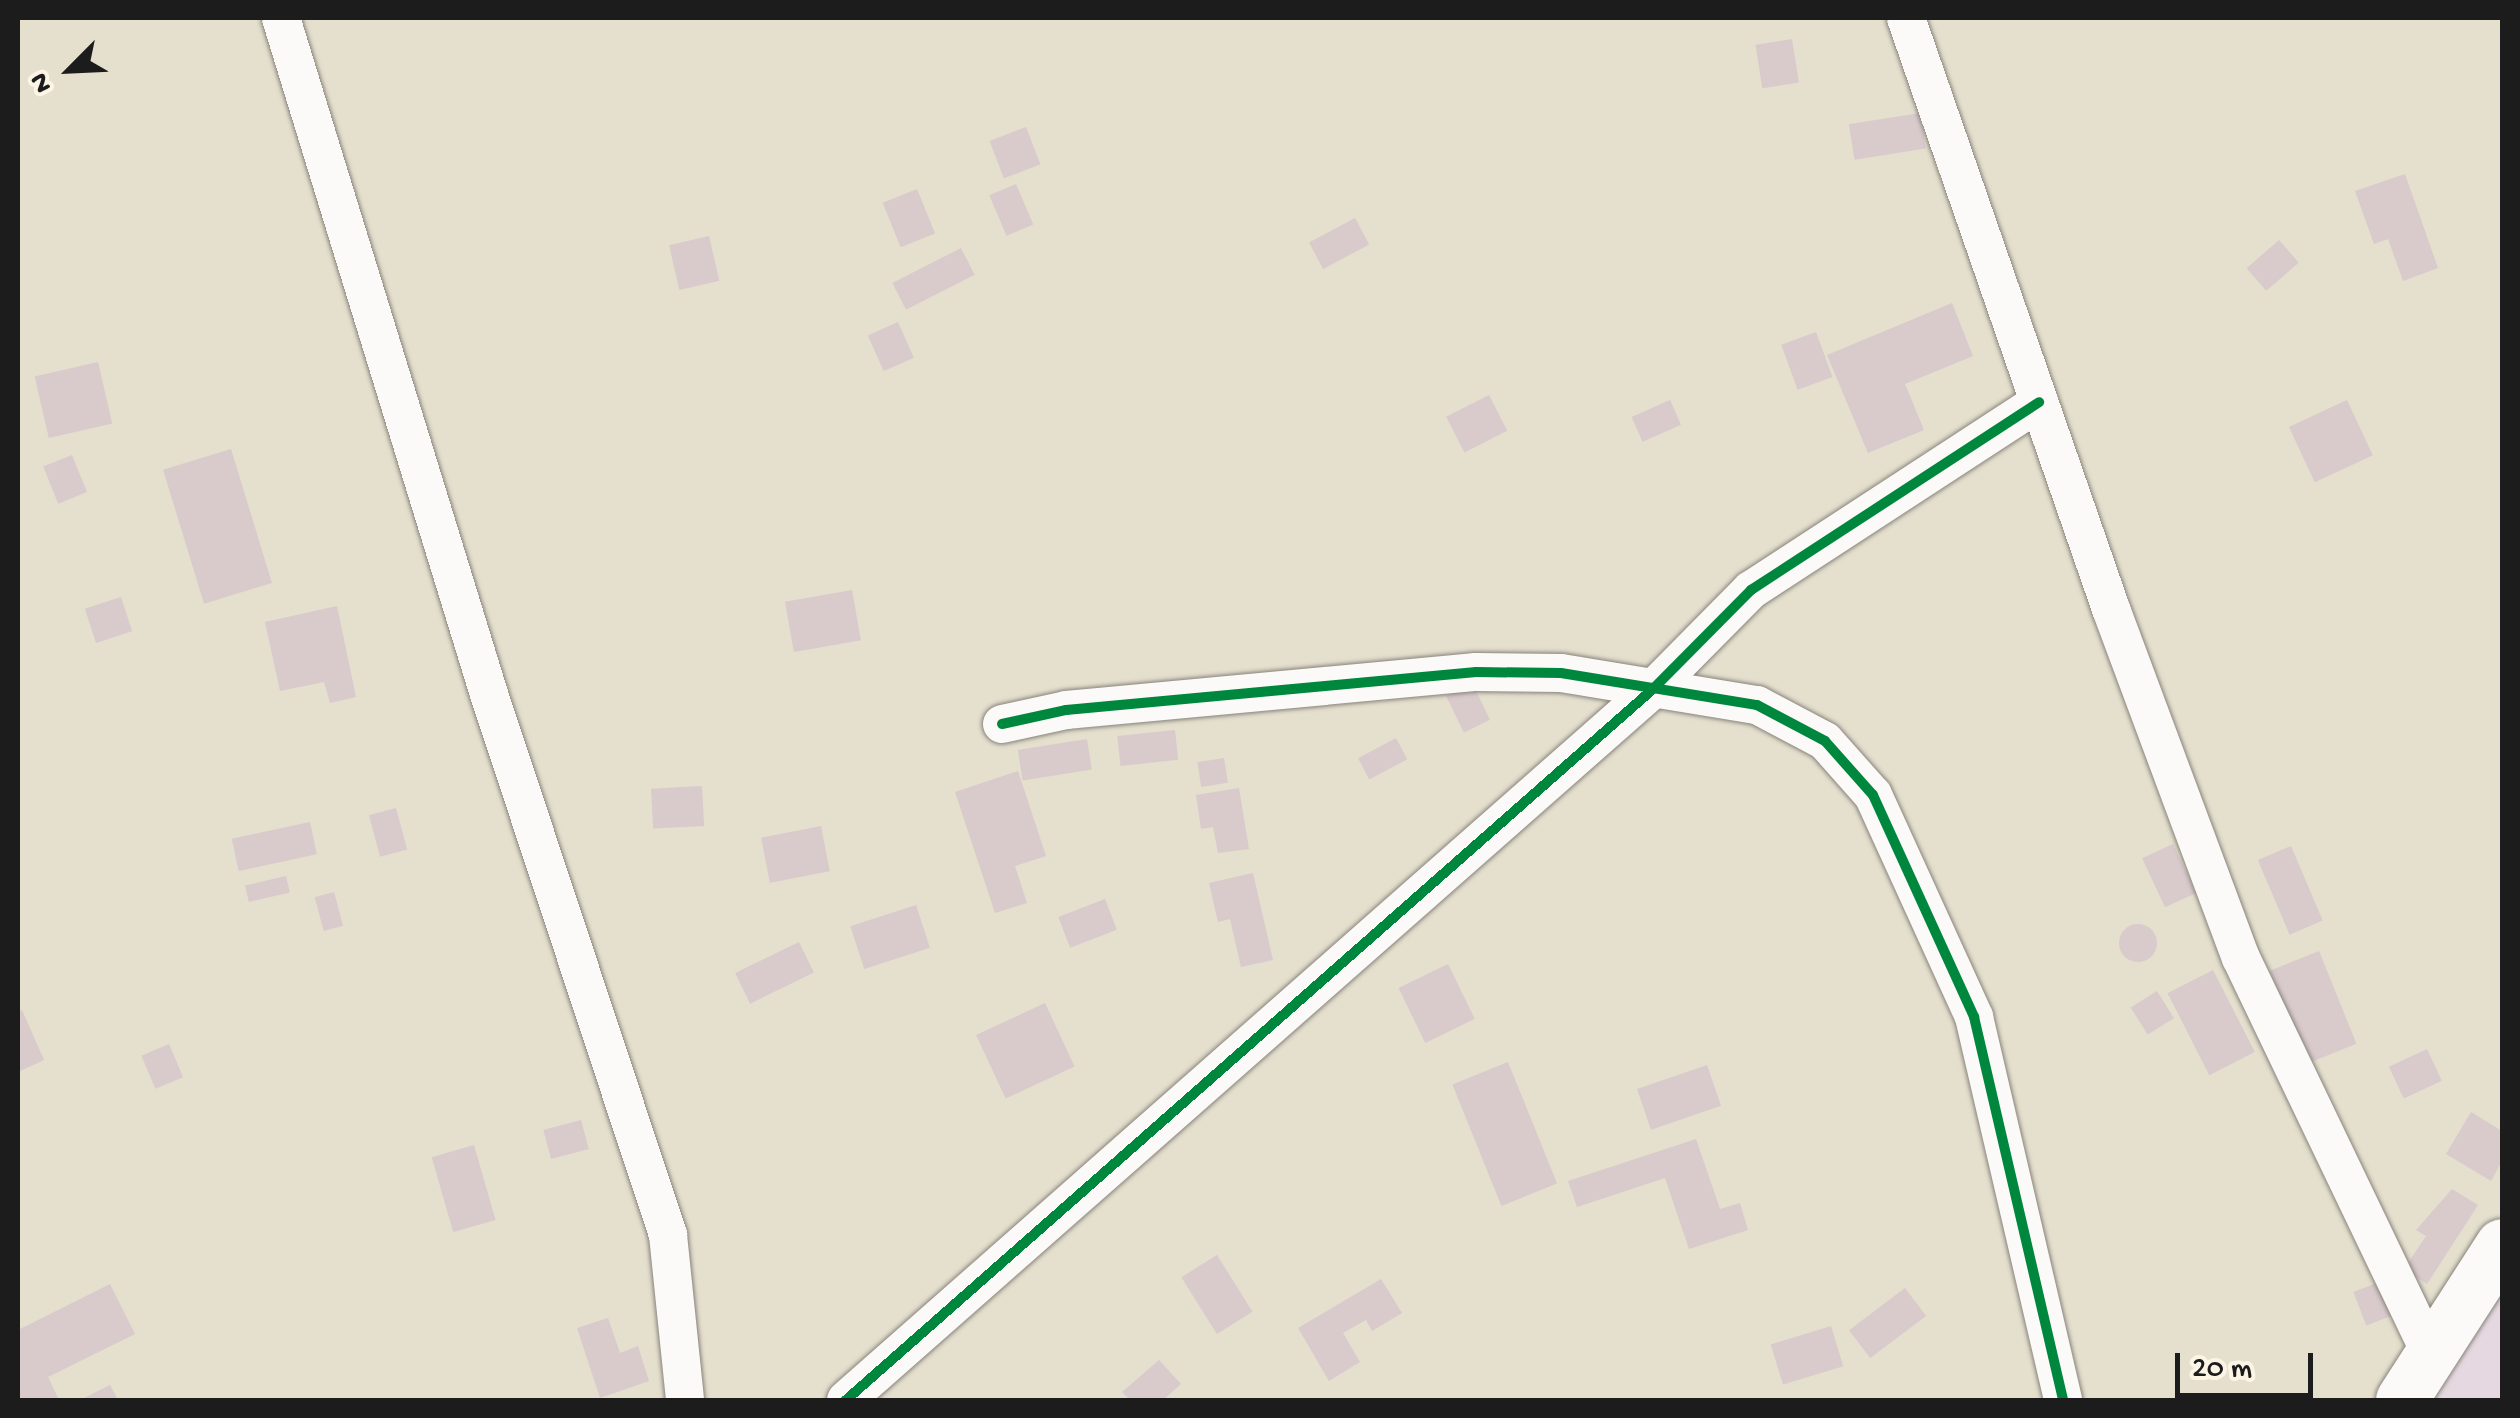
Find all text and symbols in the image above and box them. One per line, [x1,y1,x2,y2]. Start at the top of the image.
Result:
north arrow [20,20,120,120]
text: N [23,67,61,97]
scale bar [2180,1333,2318,1395]
text: 20 m [2192,1353,2252,1388]

